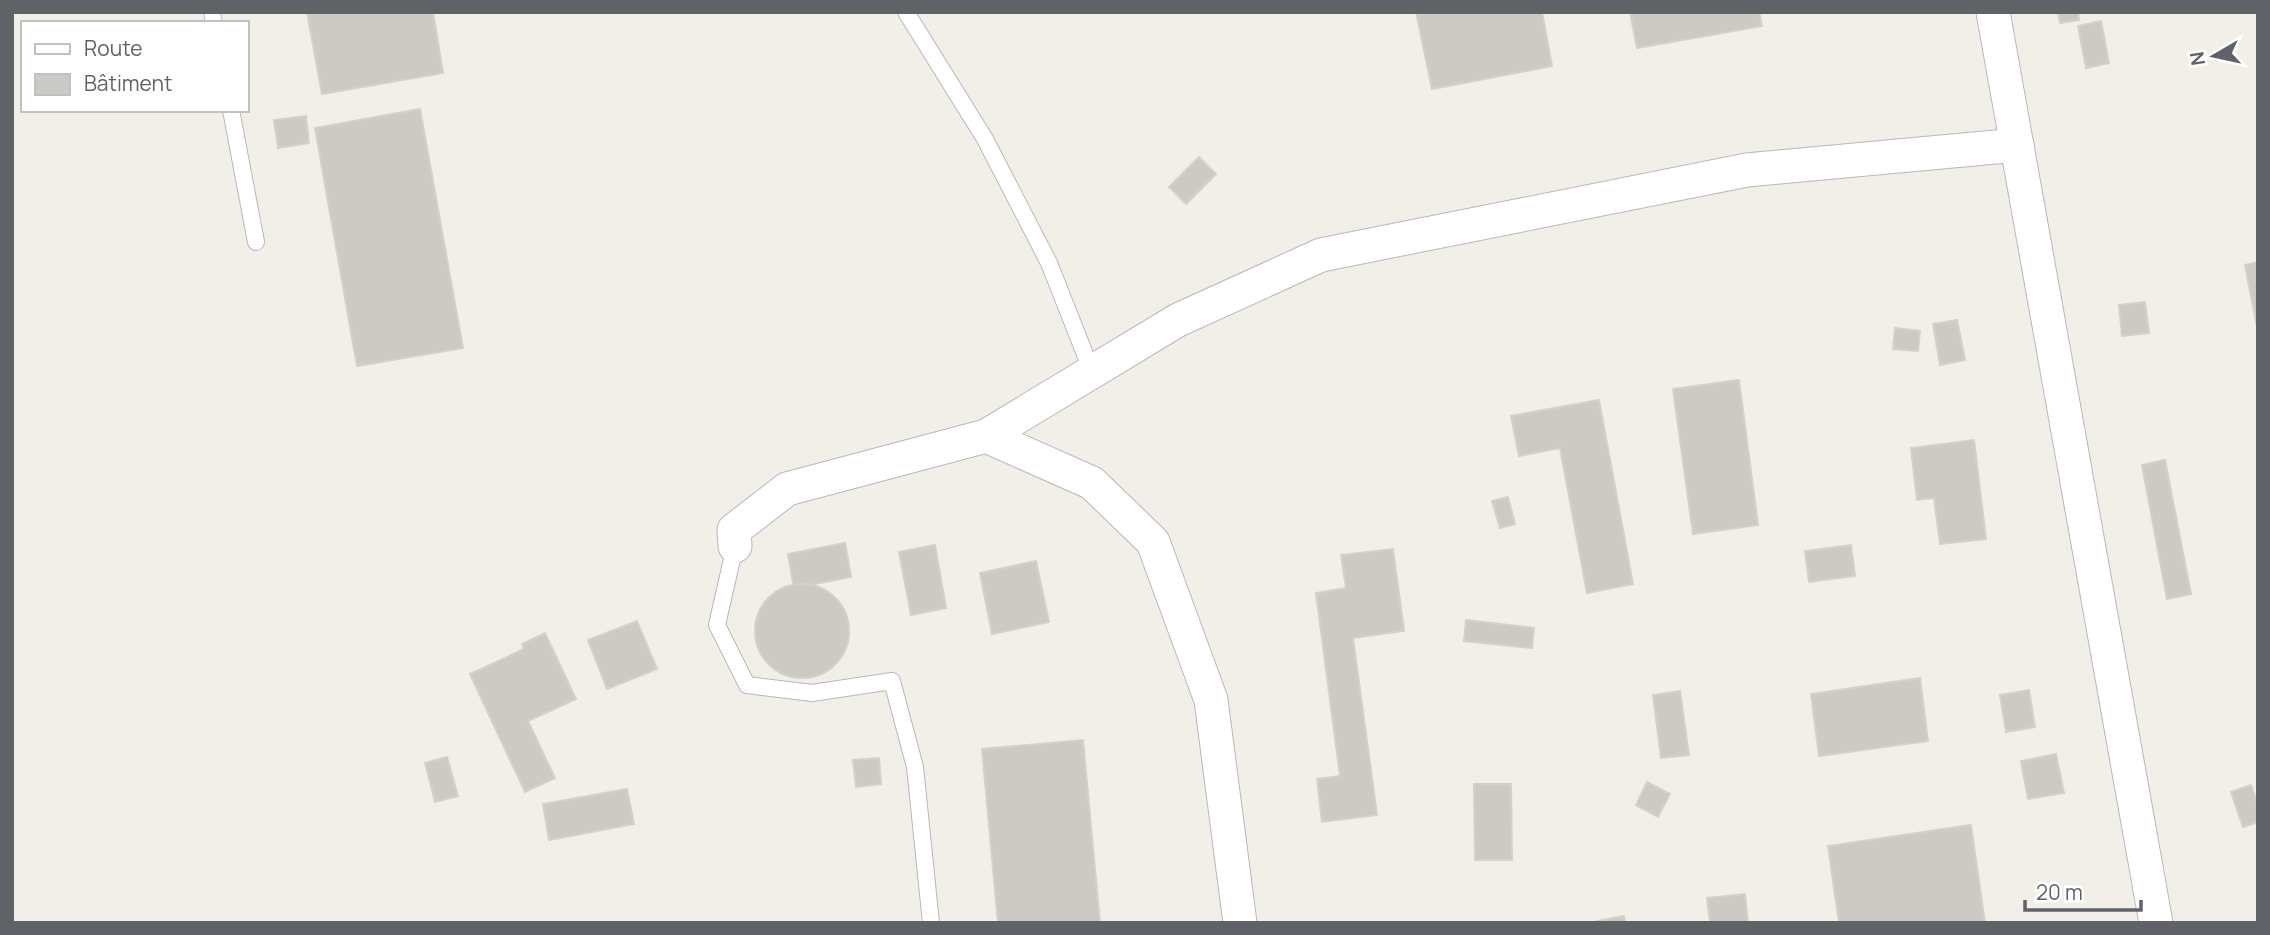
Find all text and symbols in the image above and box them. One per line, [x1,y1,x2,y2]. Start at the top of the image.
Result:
legend [21,21,248,112]
north arrow [2179,21,2249,91]
text: Route [84,34,142,62]
text: N [2183,50,2211,67]
text: Bâtiment [84,69,172,97]
scale bar [2025,869,2140,913]
text: 20 m [2036,878,2083,906]

